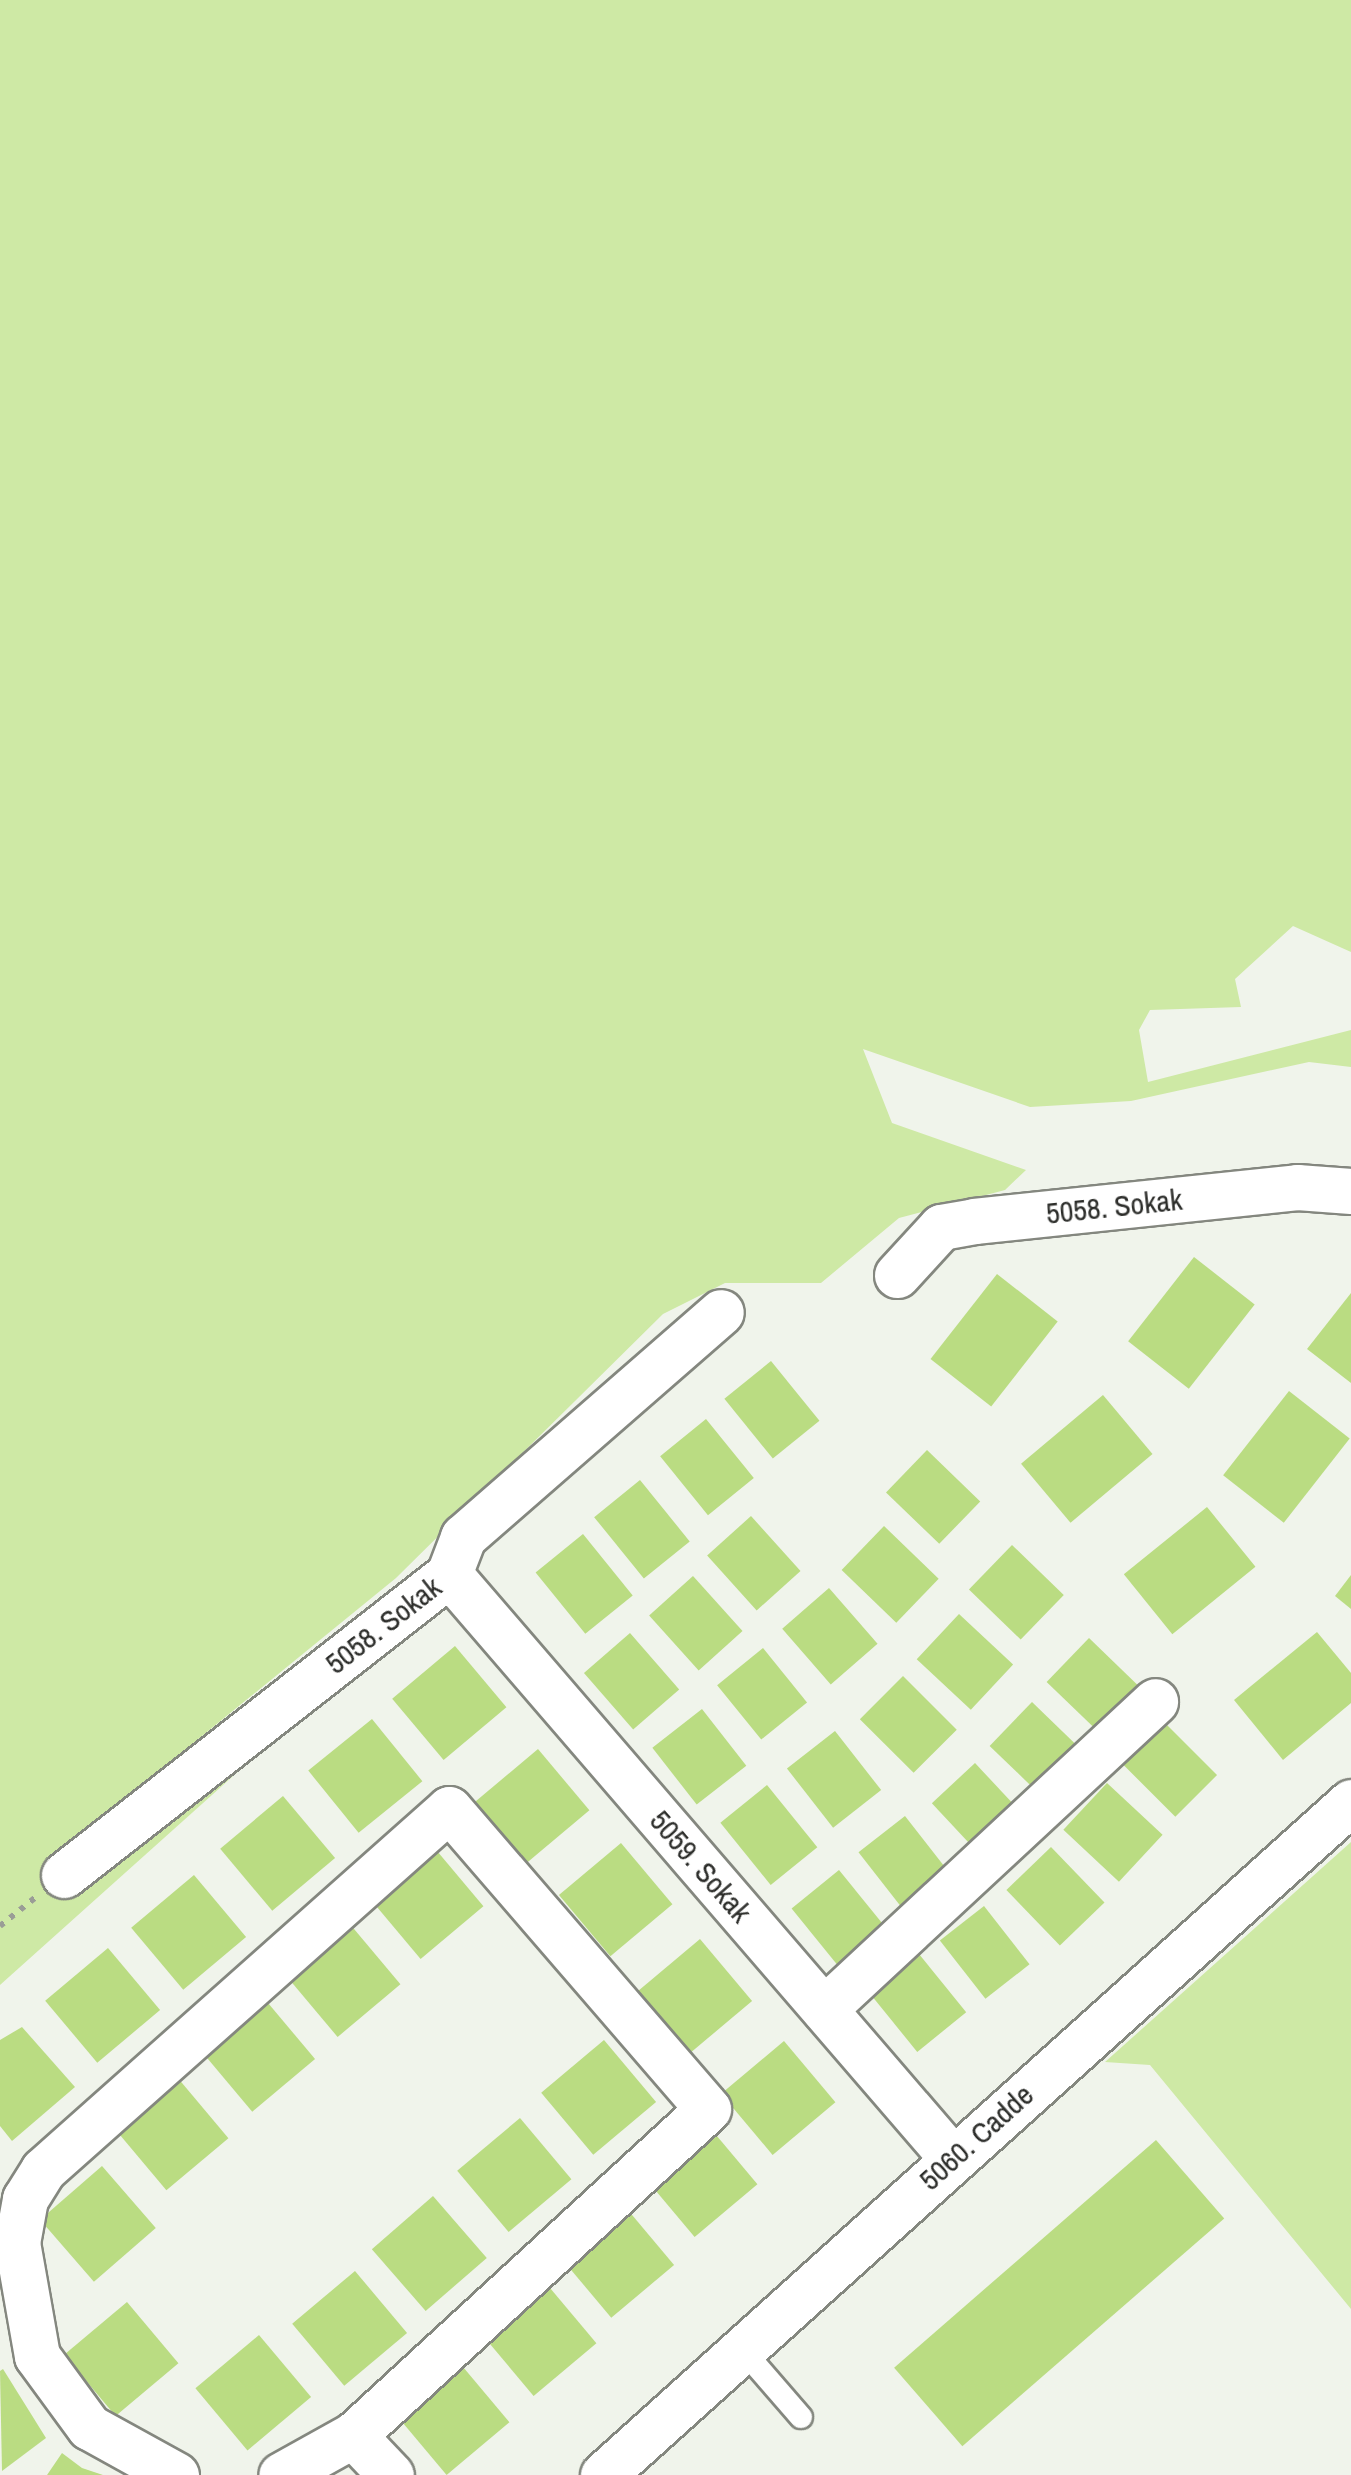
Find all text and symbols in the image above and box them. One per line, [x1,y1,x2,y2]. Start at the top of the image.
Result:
street label: 5058. Sokak [1044,1181,1184,1231]
street label: 5058. Sokak [318,1569,448,1681]
street label: 5059. Sokak [643,1803,759,1929]
street label: 5060. Cadde [912,2076,1040,2198]

